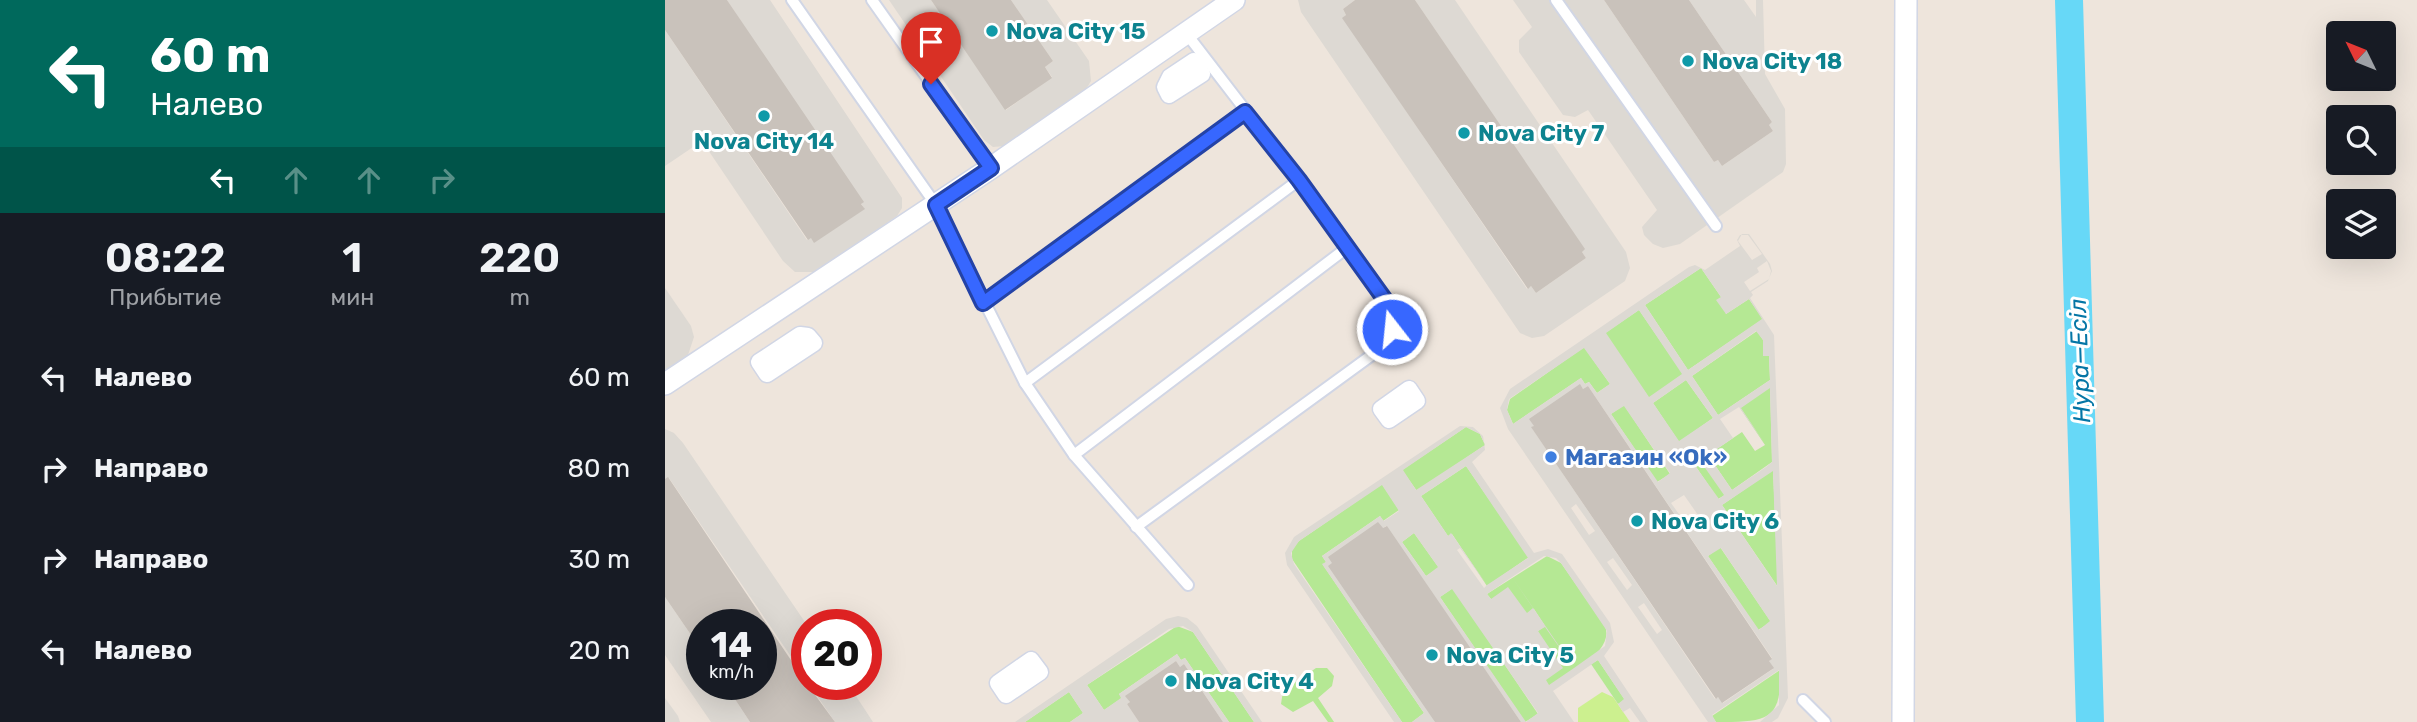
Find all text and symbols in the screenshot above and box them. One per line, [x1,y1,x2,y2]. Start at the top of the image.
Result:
pin [901,12.0,961,84]
place label: Nova City 15 [1006,17,1146,45]
north arrow [2326,21,2396,91]
map controls [2326,21,2396,259]
icon: arrive [912,23,950,61]
marker: Nova City 15 [984,23,1000,39]
text: 60 m [150,26,271,84]
icon: left [35,28,126,119]
place label: Nova City 18 [1702,47,1842,75]
marker: Nova City 18 [1680,53,1696,69]
text: Налево [150,85,263,123]
button: search [2326,105,2396,175]
marker: Nova City 14 [756,108,772,124]
place label: Nova City 7 [1478,119,1604,147]
marker: Nova City 7 [1456,125,1472,141]
place label: Nova City 14 [694,127,834,155]
icon: left [204,161,242,199]
icon: ahead [277,161,315,199]
icon: ahead [350,161,388,199]
icon: right [423,161,461,199]
button: layers [2326,189,2396,259]
text: 08:22 [105,233,226,283]
text: 1 [342,233,362,283]
text: 220 [479,233,560,283]
text: Прибытие [109,283,222,311]
text: мин [331,283,374,311]
text: m [509,283,530,311]
position arrow [1355,292,1429,366]
water label: Нура—Есіл [2064,298,2096,424]
icon: left [35,359,73,397]
text: Налево [94,362,192,393]
text: 60 m [568,362,630,393]
place label: Магазин «Ok» [1565,443,1727,471]
marker: Магазин «Ok» [1543,449,1559,465]
icon: right [35,450,73,488]
text: Направо [94,453,208,484]
text: 80 m [567,453,630,484]
place label: Nova City 6 [1651,507,1779,535]
marker: Nova City 6 [1629,513,1645,529]
icon: right [35,541,73,579]
text: Направо [94,544,208,575]
text: 30 m [568,544,630,575]
speed limit sign: 20 [791,609,882,700]
text: 14 [711,624,752,666]
icon: left [35,632,73,670]
text: Налево [94,635,192,666]
text: 20 m [569,635,630,666]
place label: Nova City 5 [1446,641,1574,669]
marker: Nova City 5 [1424,647,1440,663]
text: km/h [709,661,754,683]
place label: Nova City 4 [1185,667,1314,695]
marker: Nova City 4 [1163,673,1179,689]

